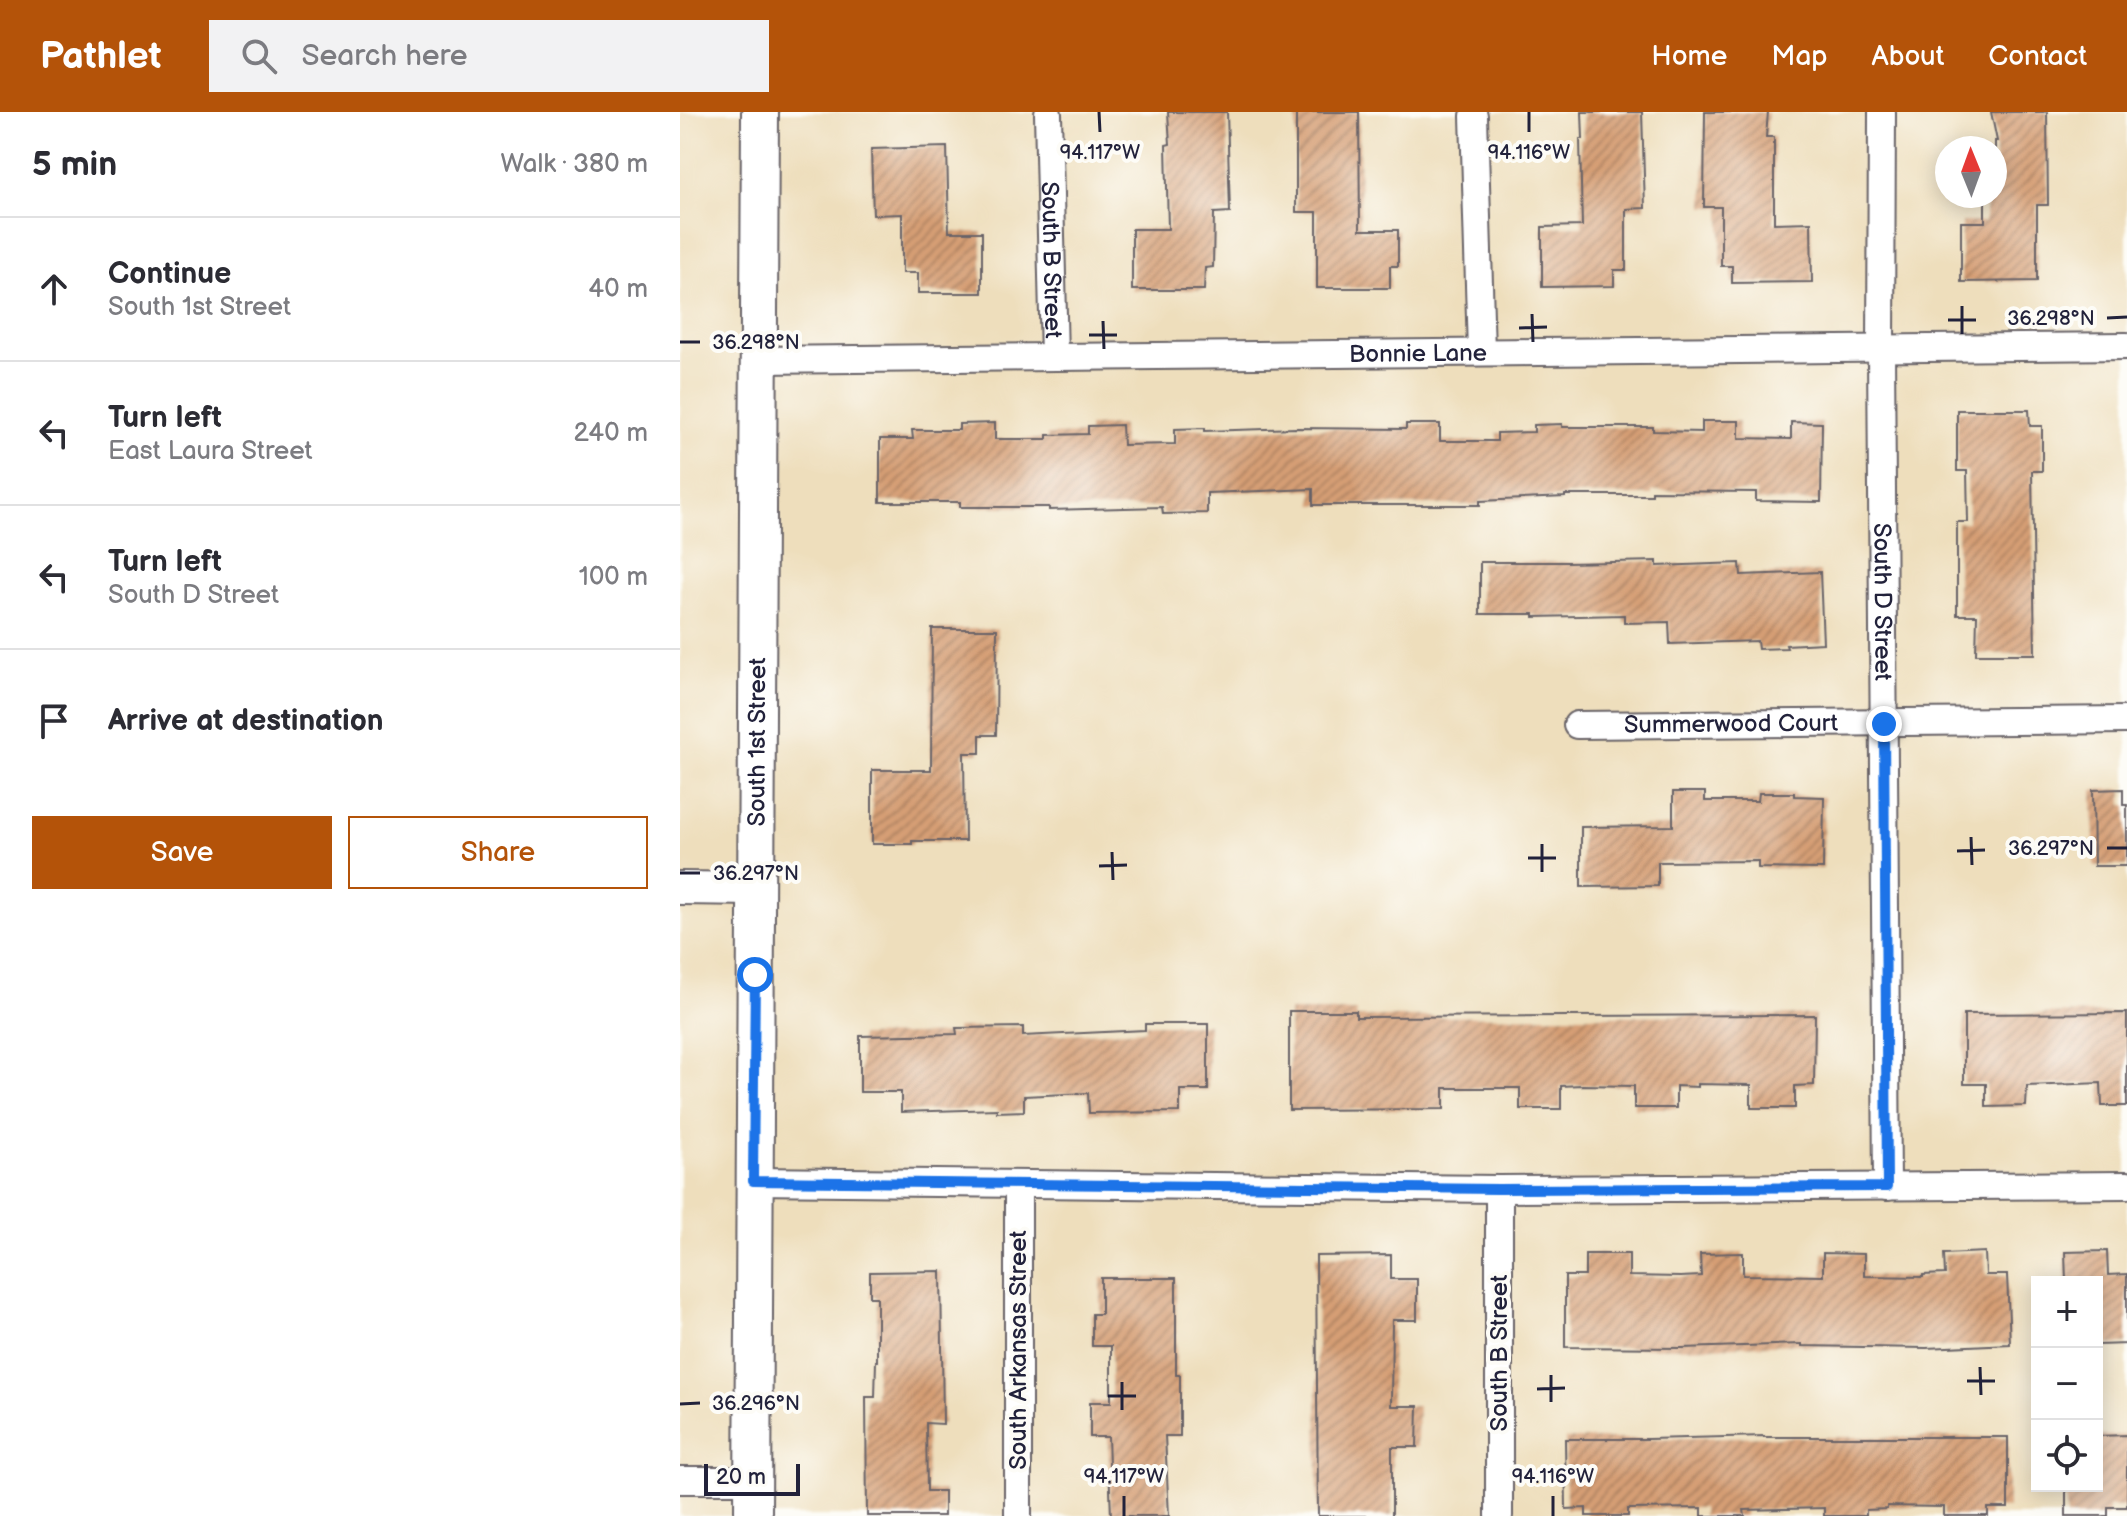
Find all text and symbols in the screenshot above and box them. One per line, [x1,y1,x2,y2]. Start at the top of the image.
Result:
search box [209,20,769,92]
text: Pathlet [40,34,161,79]
icon: search [237,34,281,78]
text: Search here [301,38,468,74]
text: Home [1651,40,1727,73]
text: Map [1771,40,1828,73]
text: About [1872,40,1944,73]
text: Contact [1988,40,2087,73]
north arrow [1935,136,2007,208]
text: 94.117°W [1060,141,1140,165]
text: 94.116°W [1488,141,1570,165]
text: 5 min [32,144,117,185]
text: Walk · 380 m [501,149,648,180]
street label: South B Street [1035,181,1068,339]
text: Continue [108,256,231,292]
icon: ahead [32,267,76,311]
text: 40 m [588,274,648,305]
text: South 1st Street [108,292,291,323]
text: 36.298°N [2007,307,2095,331]
text: 36.298°N [712,331,800,355]
street label: Bonnie Lane [1349,338,1487,368]
text: Turn left [108,400,222,436]
icon: left [32,411,76,455]
text: 240 m [573,418,648,449]
text: East Laura Street [108,436,313,467]
street label: South D Street [1868,523,1898,682]
text: Turn left [108,544,222,580]
icon: left [32,555,76,599]
text: 100 m [579,562,648,593]
text: South D Street [108,580,279,611]
street label: South 1st Street [742,657,772,827]
icon: arrive [32,699,76,743]
text: Arrive at destination [108,703,384,739]
route end [1866,706,1902,742]
street label: Summerwood Court [1624,708,1839,739]
button: Save [32,816,332,889]
button: Share [348,816,648,889]
text: 36.297°N [2008,837,2094,861]
text: 36.297°N [713,862,799,886]
route start [737,957,773,993]
street label: South Arkansas Street [1004,1230,1033,1470]
street label: South B Street [1485,1274,1514,1431]
map controls [2031,1276,2103,1492]
button: + [2031,1276,2103,1348]
button: − [2031,1348,2103,1420]
text: 36.296°N [712,1392,800,1416]
button: locate [2031,1420,2103,1492]
scale bar [704,1460,800,1496]
text: 20 m [716,1464,766,1491]
text: 94.117°W [1084,1465,1164,1489]
text: 94.116°W [1512,1465,1594,1489]

